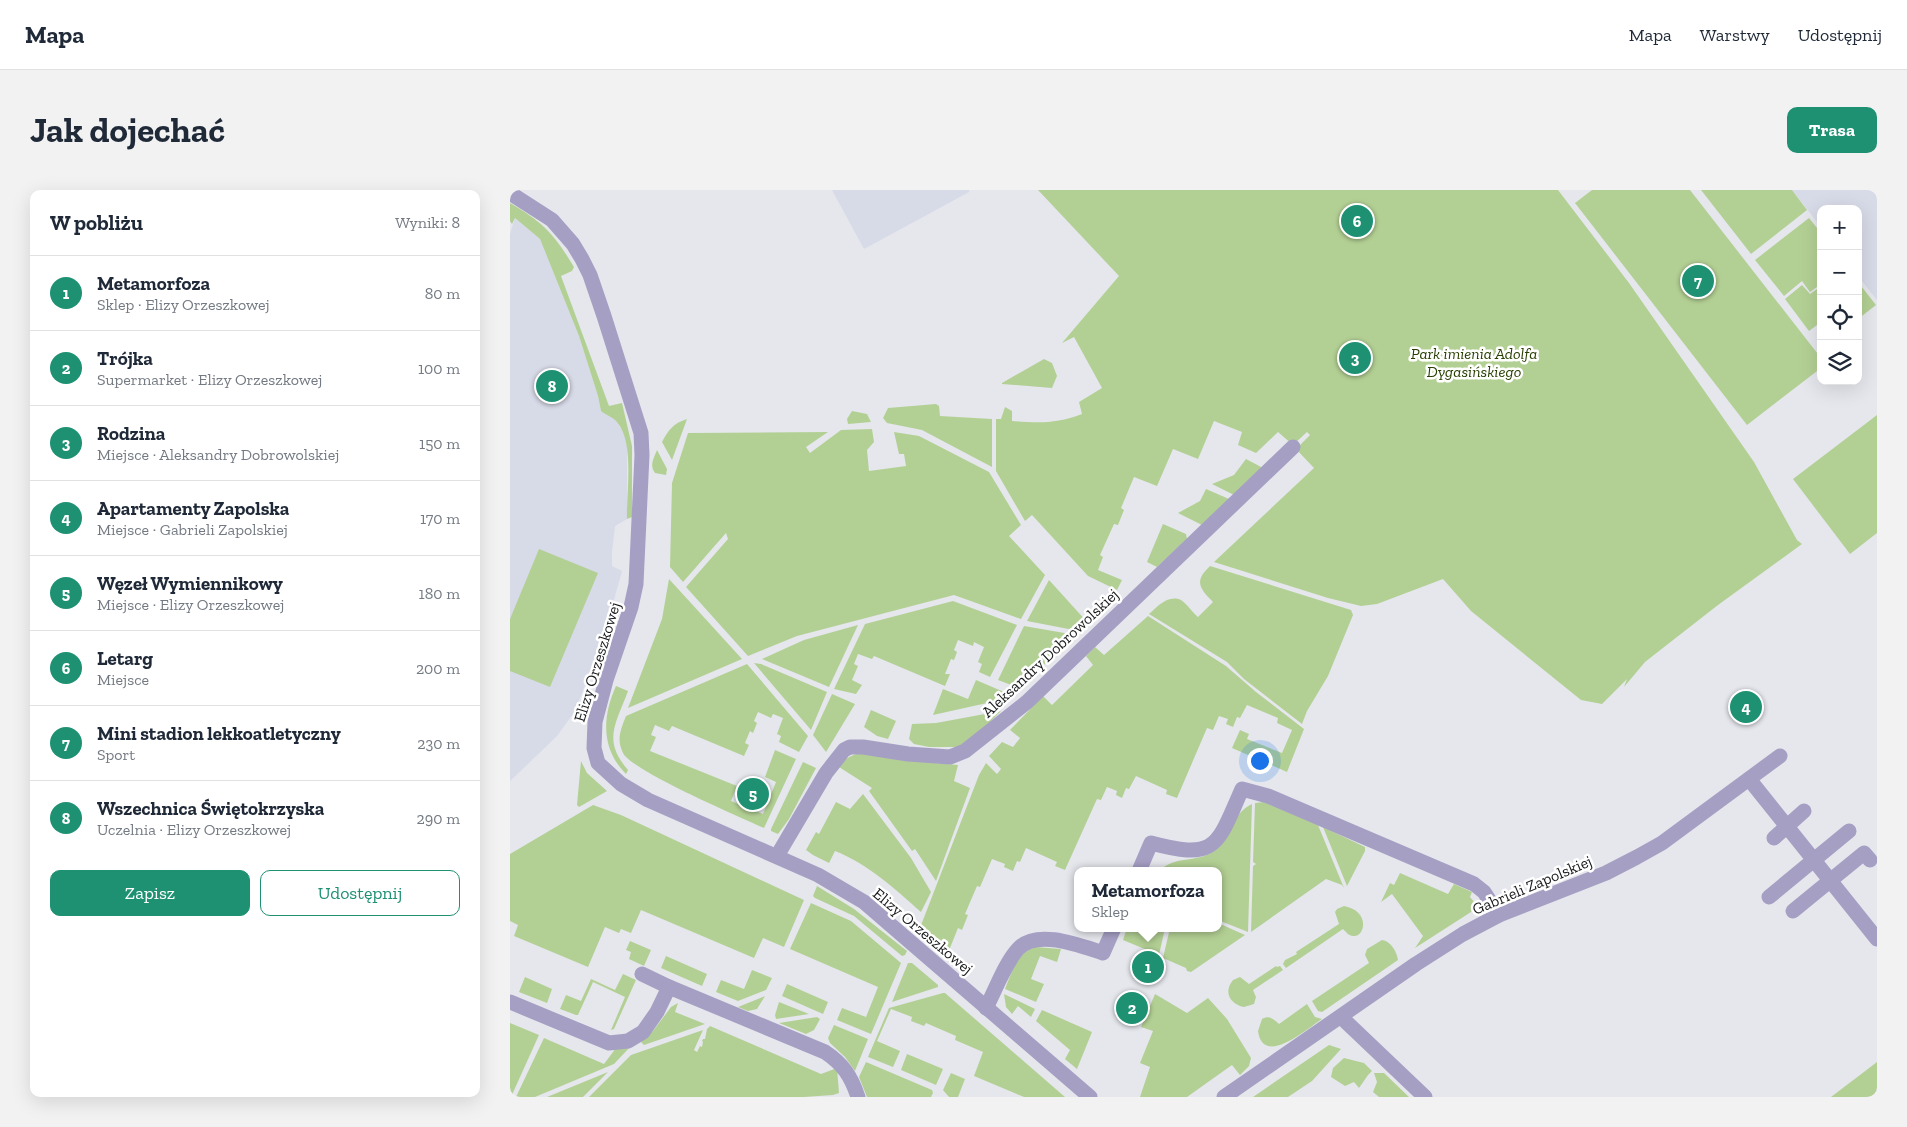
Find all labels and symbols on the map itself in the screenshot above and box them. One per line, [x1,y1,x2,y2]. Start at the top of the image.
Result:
pin: 6 [1341,202,1373,240]
pin: 7 [1682,262,1714,300]
pin: 3 [1339,339,1371,377]
park label: Park imienia Adolfa Dygasińskiego [1411,344,1537,381]
pin: 8 [536,367,568,405]
street label: Aleksandry Dobrowolskiej [978,585,1122,721]
street label: Elizy Orzeszkowej [570,600,624,724]
pin: 4 [1730,688,1762,726]
your location [1247,748,1273,774]
pin: 5 [737,775,769,813]
street label: Gabrieli Zapolskiej [1469,851,1595,919]
street label: Elizy Orzeszkowej [869,884,977,978]
pin: 1 [1132,948,1164,986]
pin: 2 [1116,989,1148,1027]

